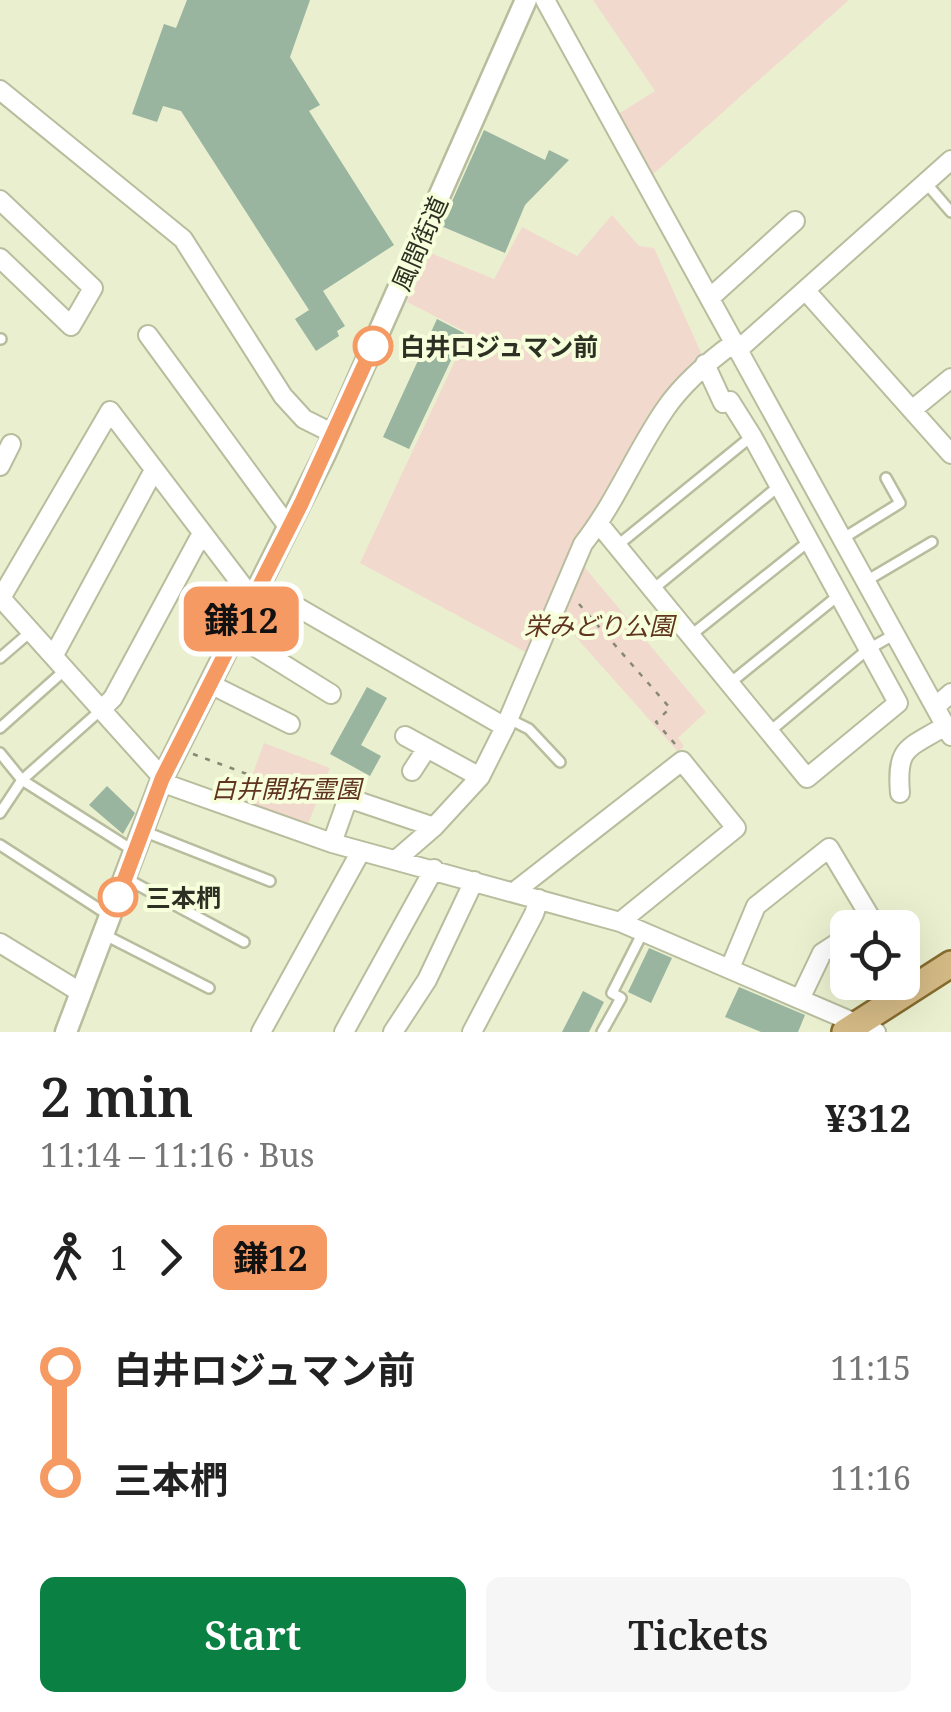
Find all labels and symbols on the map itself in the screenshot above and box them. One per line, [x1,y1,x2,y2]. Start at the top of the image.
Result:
street label: 風間街道 [383,190,455,296]
marker: 白井ロジュマン前 [354,327,392,365]
place label: 白井ロジュマン前 [400,329,598,363]
line badge: 鎌12 [184,586,298,652]
park label: 栄みどり公園 [524,608,677,642]
park label: 白井開拓霊園 [211,771,364,805]
marker: 三本椚 [99,878,137,916]
place label: 三本椚 [146,880,221,914]

